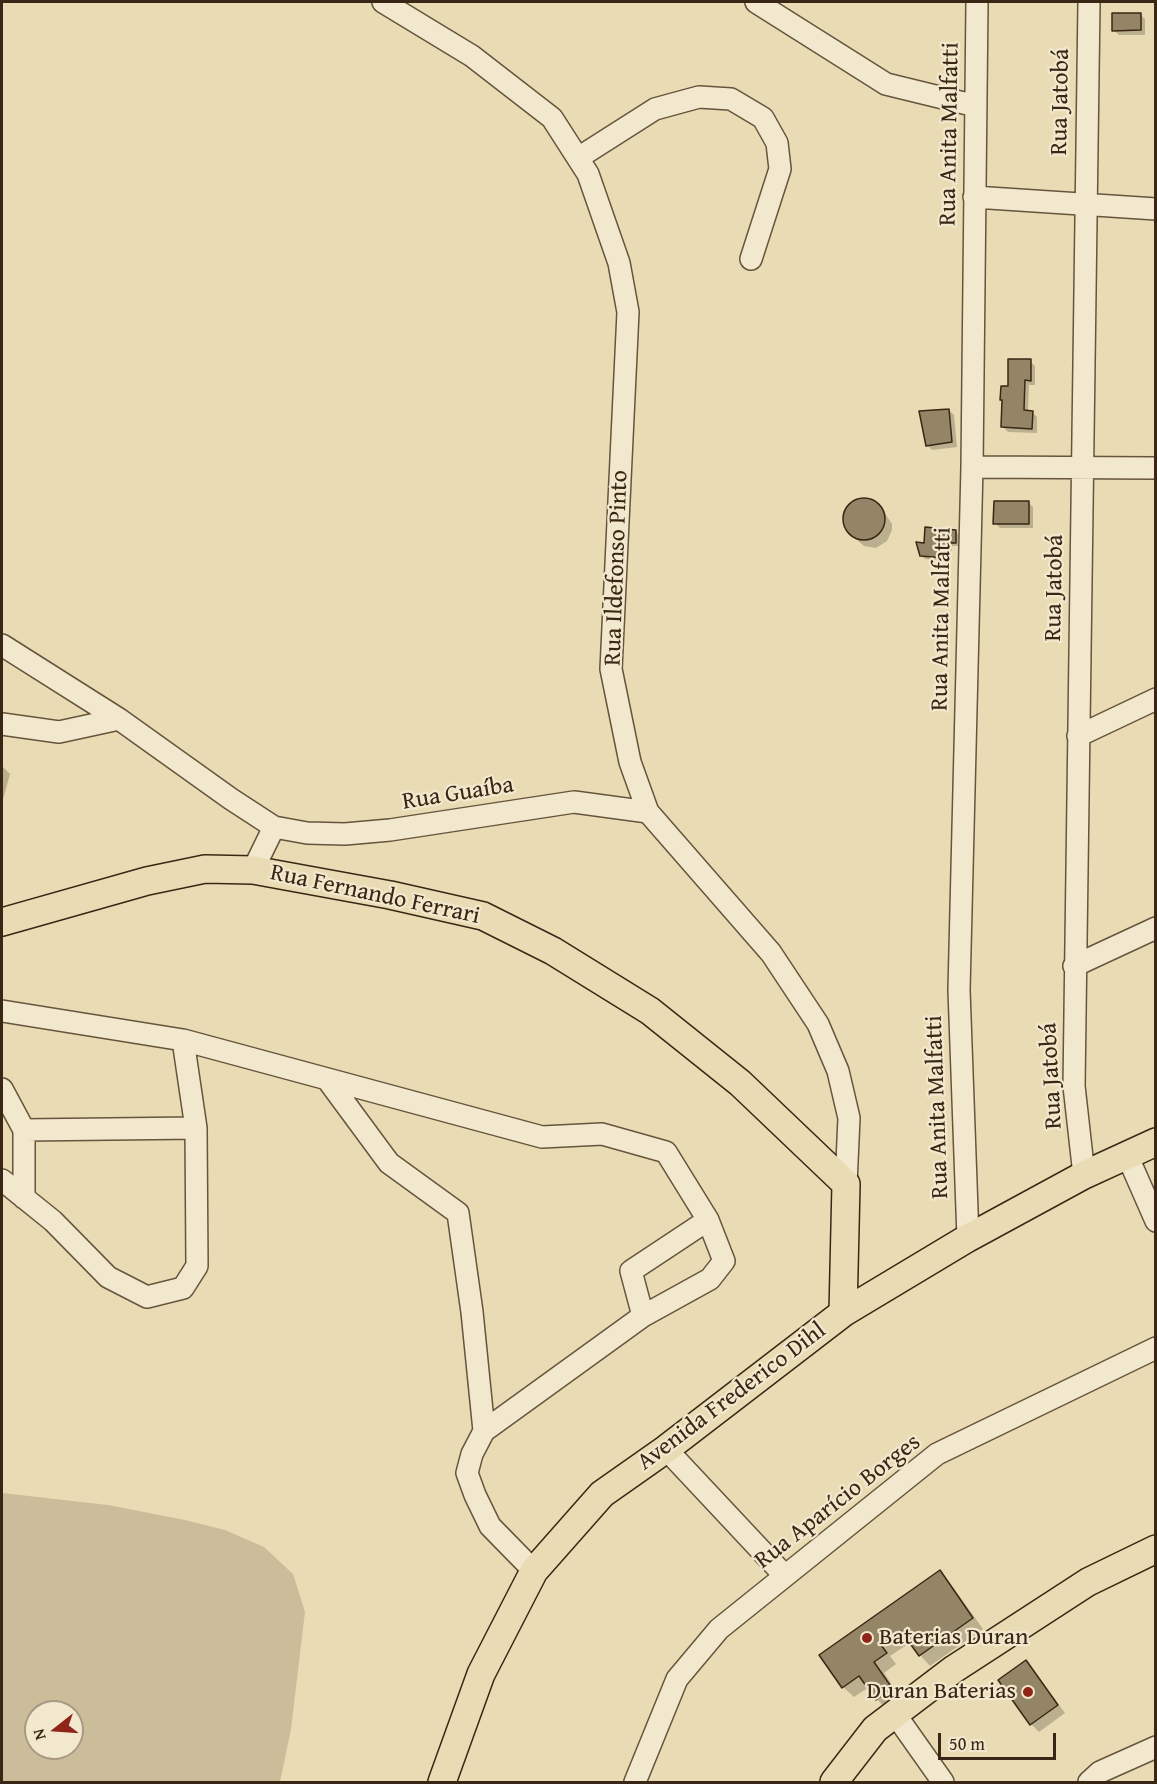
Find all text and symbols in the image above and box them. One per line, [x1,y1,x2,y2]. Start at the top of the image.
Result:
street label: Rua Anita Malfatti [934,42,966,226]
street label: Rua Jatobá [1046,48,1076,156]
street label: Rua Ildefonso Pinto [599,470,635,666]
street label: Rua Anita Malfatti [926,527,958,711]
street label: Rua Jatobá [1040,534,1070,642]
street label: Rua Guaíba [400,771,516,817]
street label: Rua Fernando Ferrari [268,859,482,931]
street label: Rua Anita Malfatti [920,1015,956,1199]
street label: Rua Jatobá [1035,1022,1069,1130]
street label: Avenida Frederico Dihl [632,1317,832,1477]
street label: Rua Aparício Borges [749,1428,927,1576]
place label: Baterias Duran [879,1624,1029,1652]
marker: Baterias Duran [860,1631,874,1645]
place label: Duran Baterias [866,1678,1016,1706]
marker: Duran Baterias [1021,1685,1035,1699]
north arrow [24,1700,84,1760]
scale bar [941,1721,1060,1759]
text: N [26,1726,52,1743]
text: 50 m [949,1730,985,1757]

